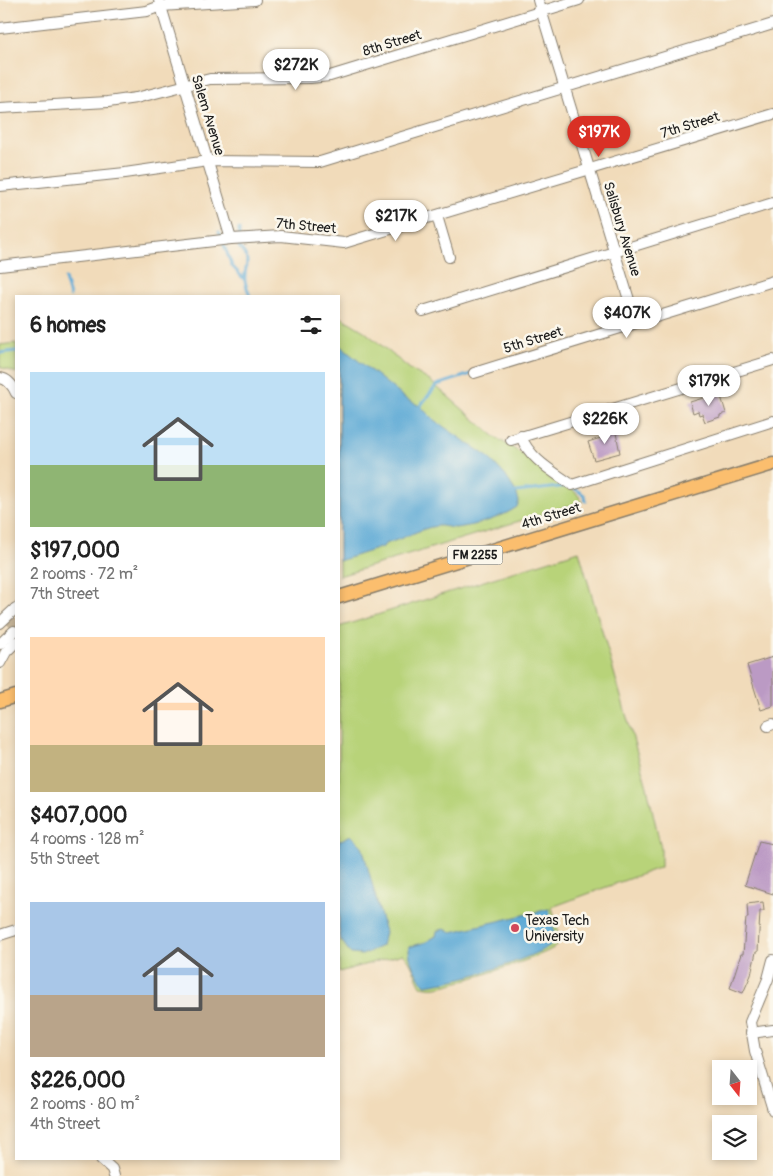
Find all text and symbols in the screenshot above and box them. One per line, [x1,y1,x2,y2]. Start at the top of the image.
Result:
street label: 8th Street [361,26,424,60]
pin: $272K [261,48,331,91]
text: $272K [274,55,318,75]
street label: Salem Avenue [188,73,228,157]
street label: 7th Street [659,108,722,142]
pin: $197K [564,116,634,158]
text: $197K [578,122,620,142]
street label: Salisbury Avenue [600,180,644,278]
pin: $217K [361,200,431,242]
text: $217K [375,206,417,226]
street label: 7th Street [275,215,337,237]
pin: $407K [592,296,662,339]
text: $407K [604,303,651,323]
icon: filters [297,311,325,339]
text: 6 homes [30,312,106,339]
street label: 5th Street [501,323,565,357]
pin: $179K [674,364,744,407]
text: $179K [688,371,730,391]
pin: $226K [570,402,640,445]
icon: home [133,404,223,494]
text: $226K [582,409,628,429]
street label: 4th Street [519,499,583,533]
text: $197,000 [30,537,120,564]
road number: FM 2255 [448,546,502,564]
text: 2 rooms · 72 m² [30,564,138,584]
text: 7th Street [30,584,99,604]
icon: home [133,669,223,759]
text: $407,000 [30,802,127,829]
text: 4 rooms · 128 m² [30,829,145,849]
text: 5th Street [30,849,100,869]
place label: Texas Tech University [525,912,589,945]
marker: Texas Tech University [509,922,521,934]
icon: home [133,934,223,1024]
north arrow [712,1060,758,1105]
map controls [712,1060,757,1160]
text: $226,000 [30,1067,125,1094]
text: 2 rooms · 80 m² [30,1094,140,1114]
text: 4th Street [30,1114,100,1134]
button: layers [712,1115,757,1160]

